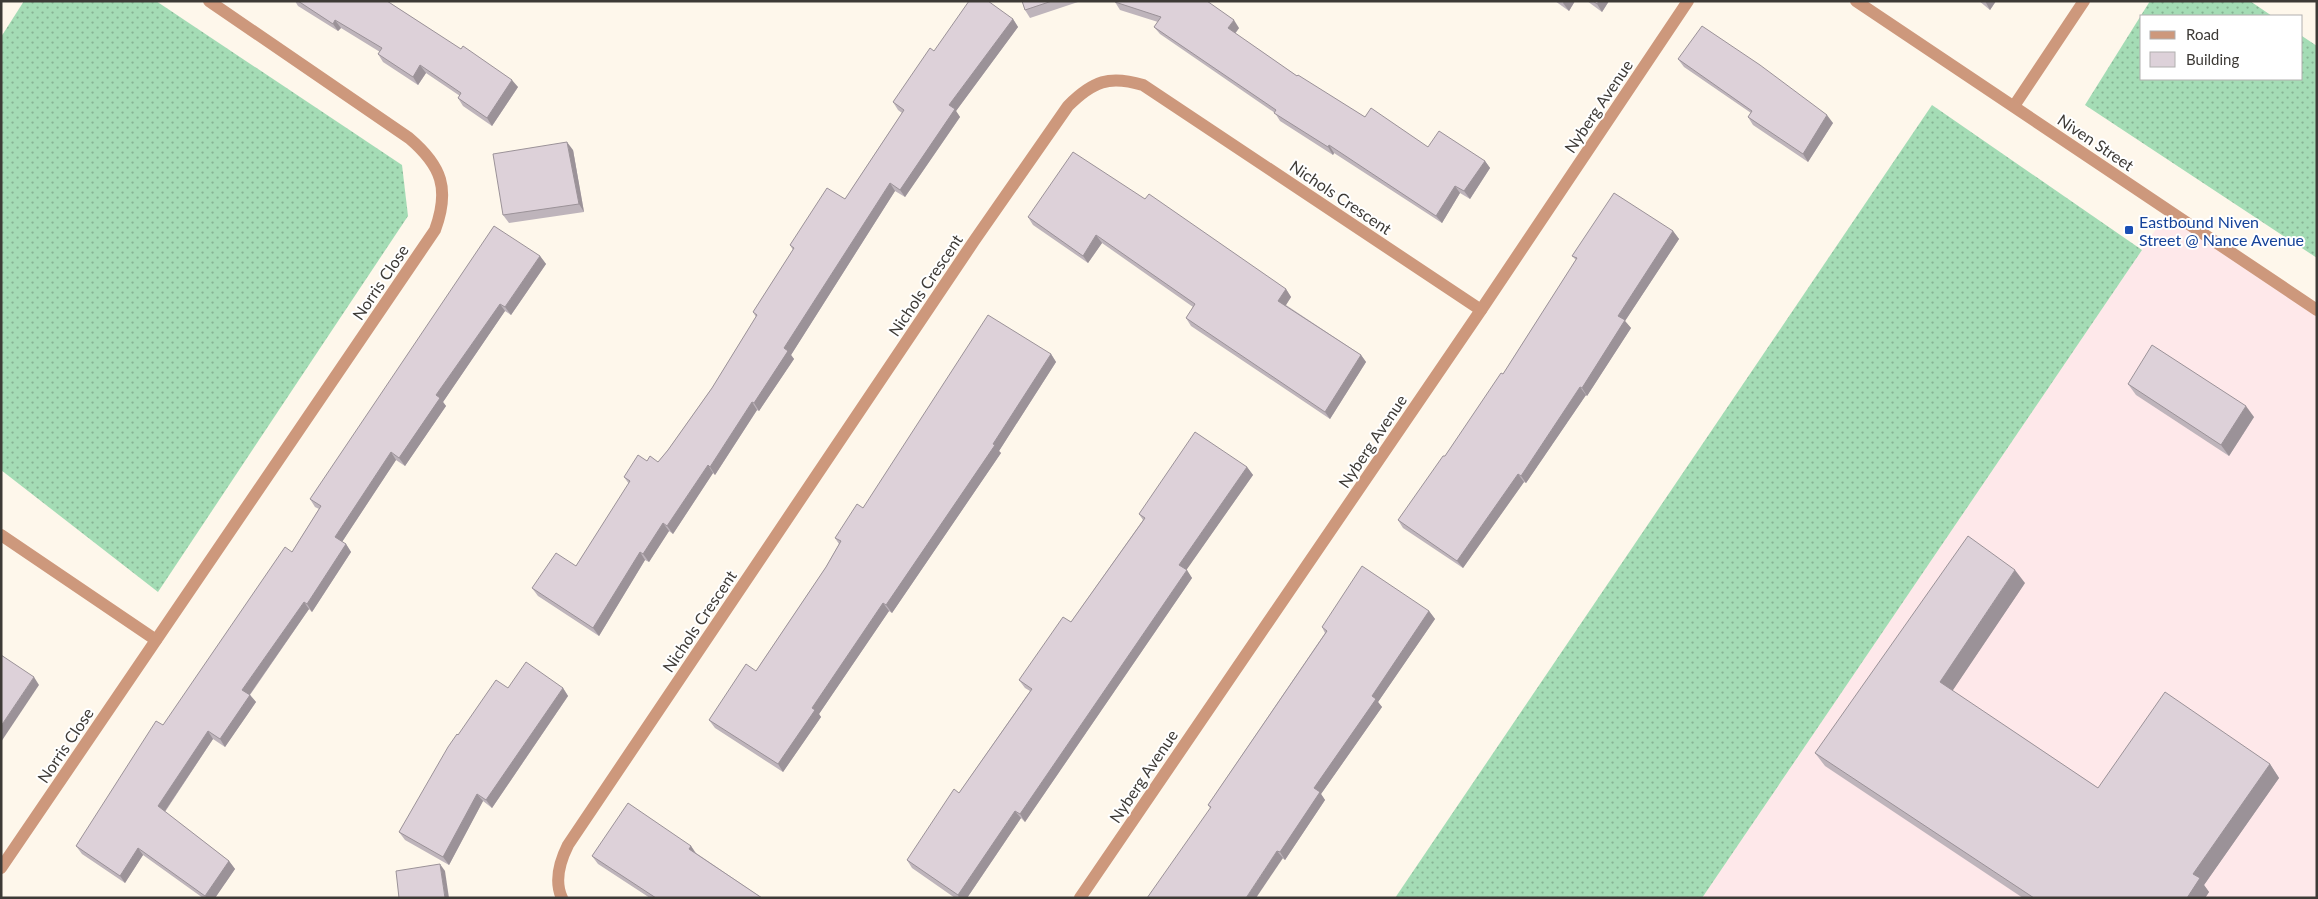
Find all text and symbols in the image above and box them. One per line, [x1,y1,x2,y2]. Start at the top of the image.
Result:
legend [2140,15,2303,80]
text: Road [2186,25,2219,43]
text: Building [2186,50,2239,68]
street label: Nyberg Avenue [1560,56,1636,156]
street label: Niven Street [2054,110,2138,175]
street label: Nichols Crescent [1287,156,1396,238]
place label: Eastbound Niven Street @ Nance Avenue [2139,212,2304,249]
marker: Eastbound Niven Street @ Nance Avenue [2123,224,2135,236]
street label: Nichols Crescent [884,230,966,339]
street label: Norris Close [348,241,412,323]
street label: Nyberg Avenue [1334,391,1410,491]
street label: Nichols Crescent [658,566,740,675]
street label: Norris Close [33,704,97,786]
street label: Nyberg Avenue [1105,726,1181,826]

